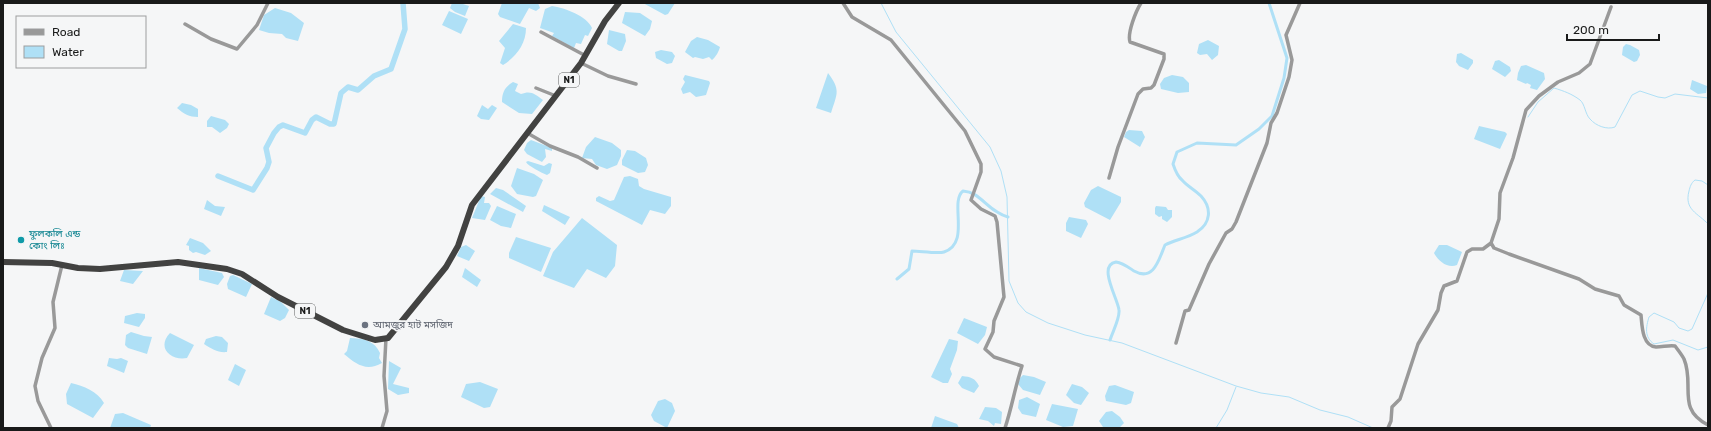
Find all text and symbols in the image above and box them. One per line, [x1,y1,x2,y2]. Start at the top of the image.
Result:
legend [16,16,146,68]
scale bar [1567,16,1659,42]
text: 200 m [1573,23,1609,37]
text: Road [52,25,80,39]
text: Water [52,45,84,59]
road number: N1 [559,73,579,87]
place label: ফুলকলি এন্ড কোং লিঃ [28,228,81,252]
marker: ফুলকলি এন্ড কোং লিঃ [16,235,26,245]
road number: N1 [295,304,315,318]
place label: আমজুর হাট মসজিদ [372,319,453,331]
marker: আমজুর হাট মসজিদ [360,320,370,330]

